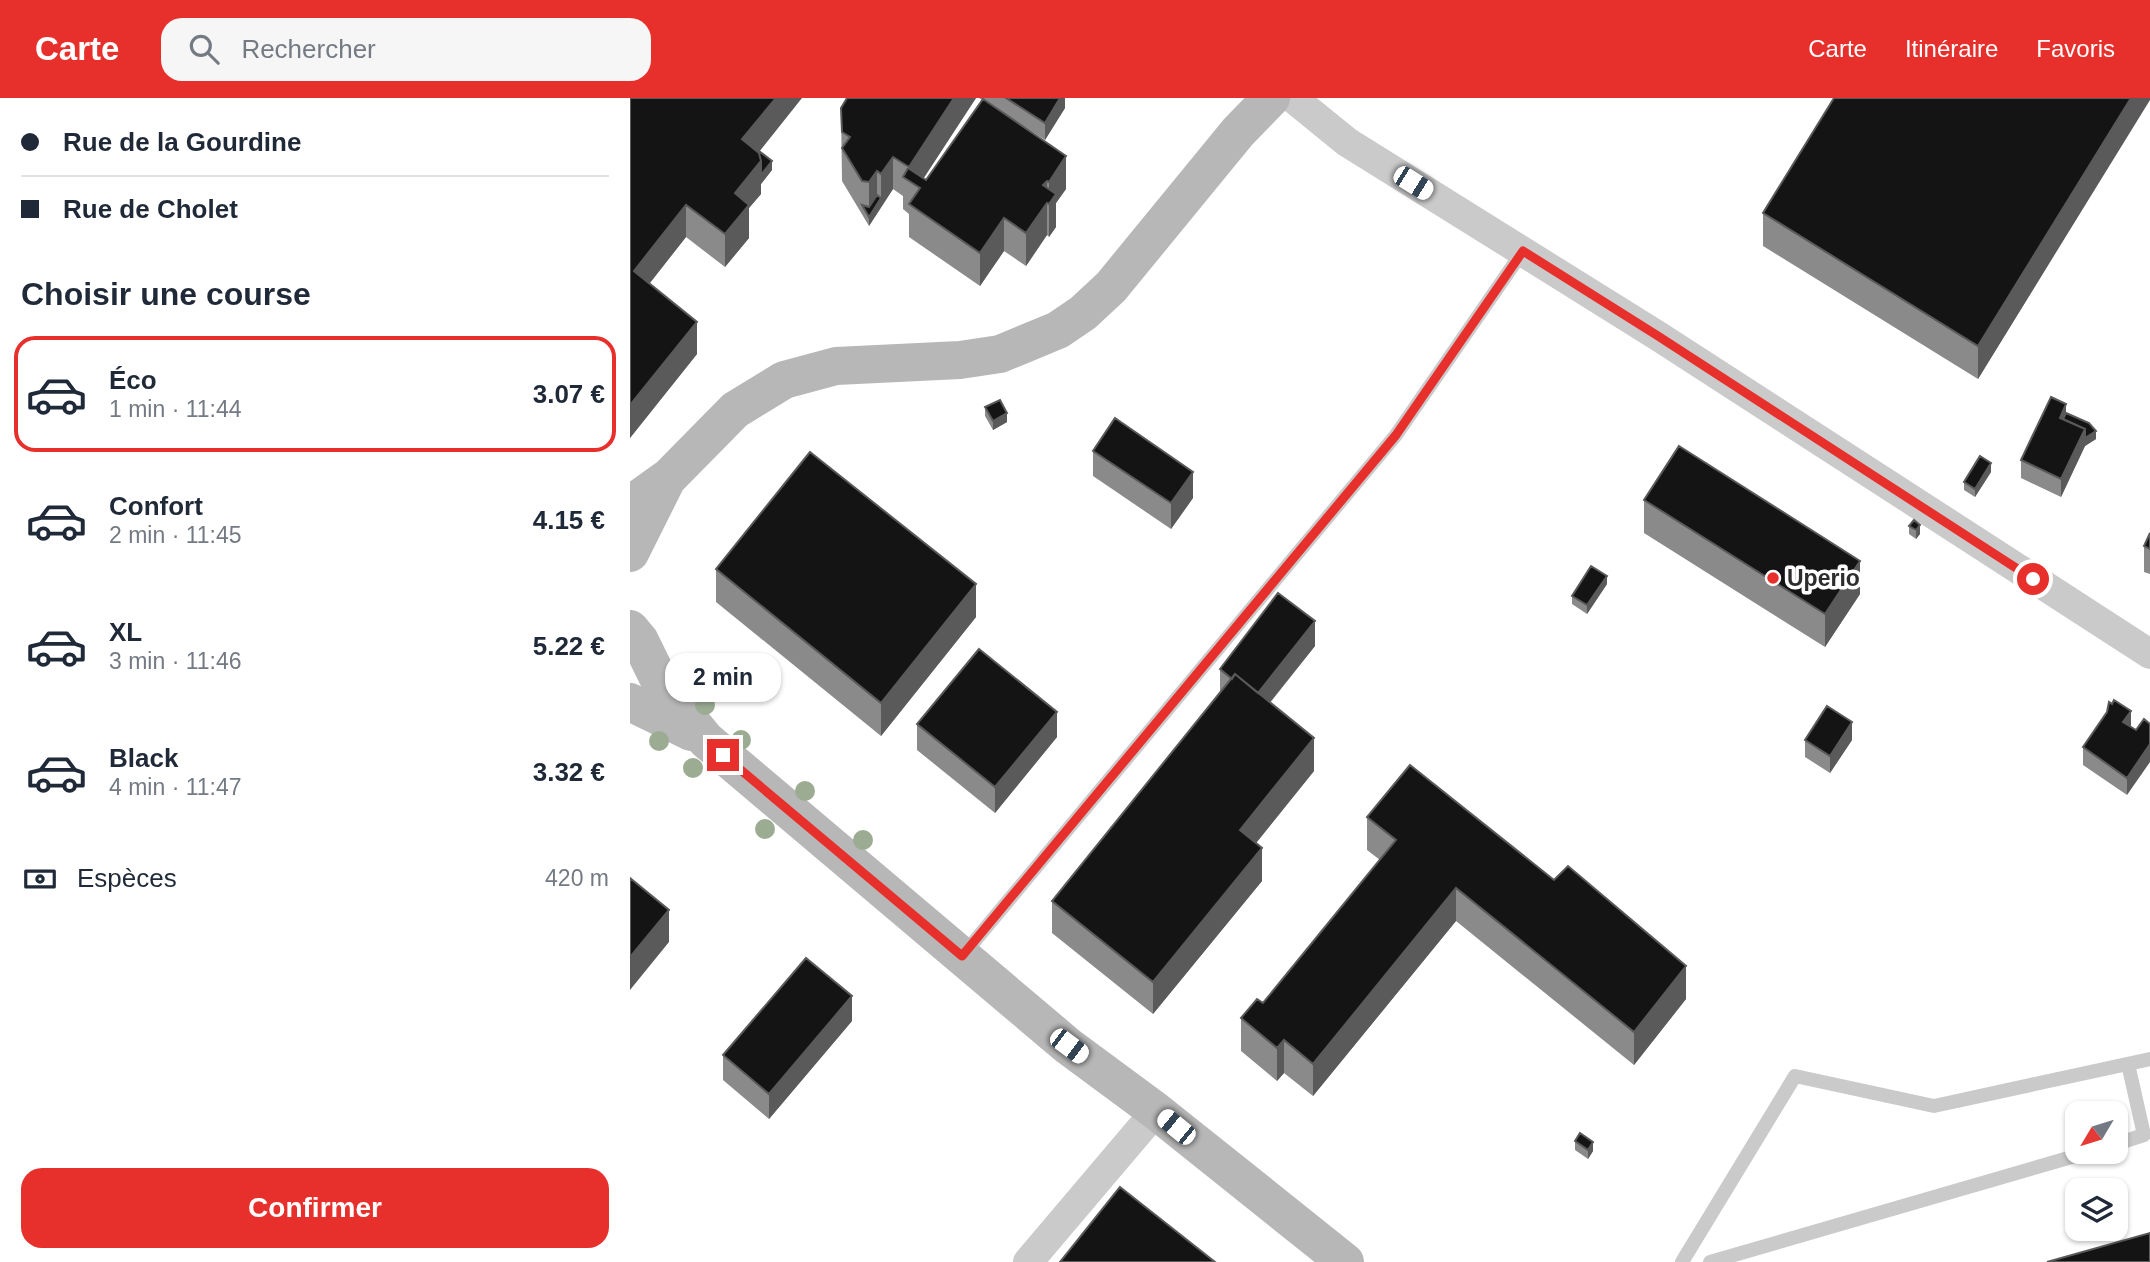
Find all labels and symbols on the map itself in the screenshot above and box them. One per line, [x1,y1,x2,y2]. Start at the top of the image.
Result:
car [1390,163,1437,203]
route start [2017,563,2049,595]
place label: Uperio [1787,565,1860,591]
marker: Uperio [1765,570,1781,586]
callout: 2 min [665,654,781,702]
route end [707,739,739,771]
car [1046,1025,1093,1067]
north arrow [2065,1101,2128,1164]
car [1154,1106,1199,1148]

